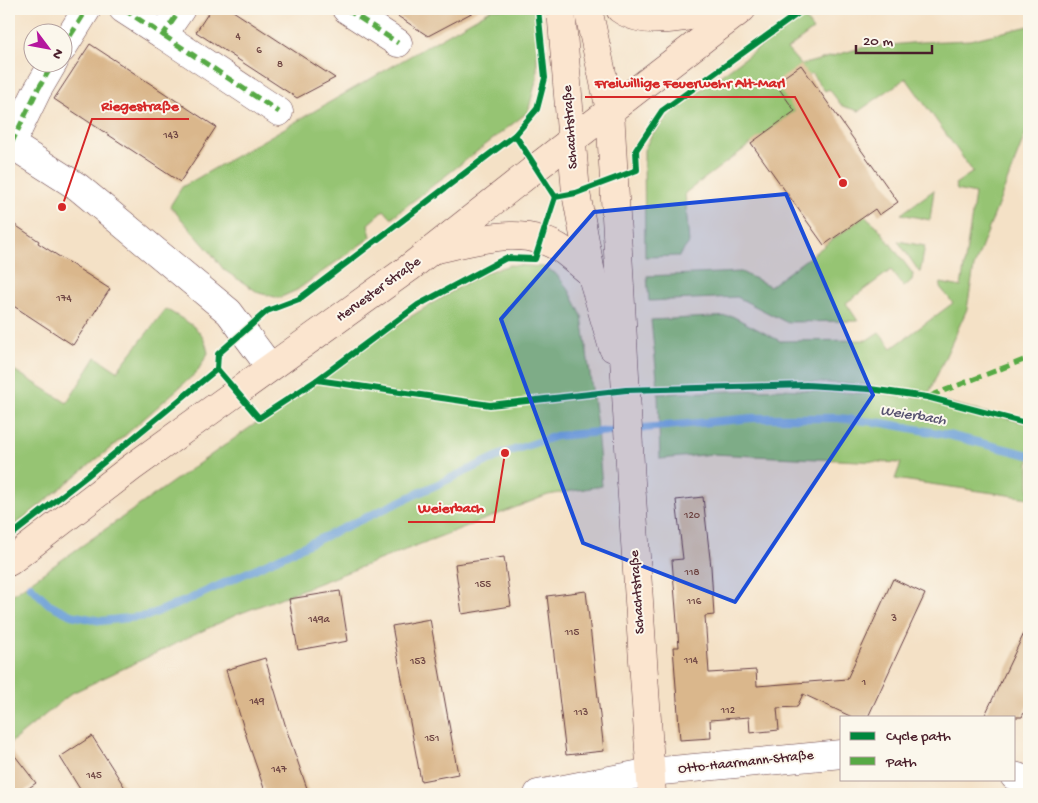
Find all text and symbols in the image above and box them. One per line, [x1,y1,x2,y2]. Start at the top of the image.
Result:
north arrow [22,22,72,72]
scale bar [856,22,932,54]
house number: 4 [235,31,241,43]
text: 20 m [863,33,893,51]
text: N [47,45,67,62]
house number: 6 [256,45,262,57]
house number: 8 [277,59,283,71]
callout: Freiwillige Feuerwehr Alt-Marl [585,67,795,97]
text: Freiwillige Feuerwehr Alt-Marl [594,75,786,93]
street label: Schachtstraße [560,84,582,169]
callout: Riegestraße [92,89,189,119]
text: Riegestraße [100,98,180,116]
house number: 143 [162,130,179,142]
street label: Hervester Straße [333,253,425,326]
house number: 174 [55,293,72,305]
water label: Weierbach [879,402,948,430]
callout: Weierbach [408,492,494,522]
text: Weierbach [417,500,484,518]
house number: 120 [683,510,700,522]
street label: Schachtstraße [627,549,649,634]
house number: 118 [684,567,699,579]
house number: 155 [474,579,491,591]
house number: 116 [686,596,702,608]
house number: 3 [890,613,897,625]
house number: 149a [307,614,331,626]
house number: 115 [564,627,580,639]
house number: 114 [683,655,699,667]
house number: 153 [409,656,426,668]
house number: 1 [861,677,866,689]
house number: 149 [248,696,265,708]
house number: 112 [720,705,736,717]
house number: 113 [573,707,589,719]
legend [840,716,1016,780]
text: Cycle path [886,728,951,746]
house number: 151 [424,733,439,745]
street label: Otto-Haarmann-Straße [677,747,815,779]
text: Path [885,754,917,772]
house number: 147 [270,764,287,776]
house number: 145 [85,770,102,782]

